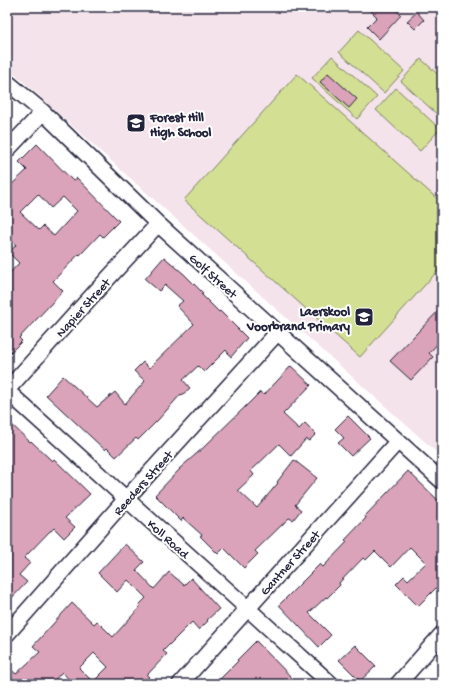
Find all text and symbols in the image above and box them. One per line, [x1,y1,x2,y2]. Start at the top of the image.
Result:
place label: Forest Hill High School [149,111,212,141]
school or university icon: Forest Hill High School [125,112,147,134]
street label: Golf Street [185,251,241,303]
street label: Napier Street [54,275,115,341]
place label: Laerskool Voorbrand Primary [246,305,351,335]
school or university icon: Laerskool Voorbrand Primary [353,306,375,328]
street label: Reeders Street [111,447,178,519]
street label: Koll Road [143,517,192,563]
street label: Gantner Street [258,527,325,599]

